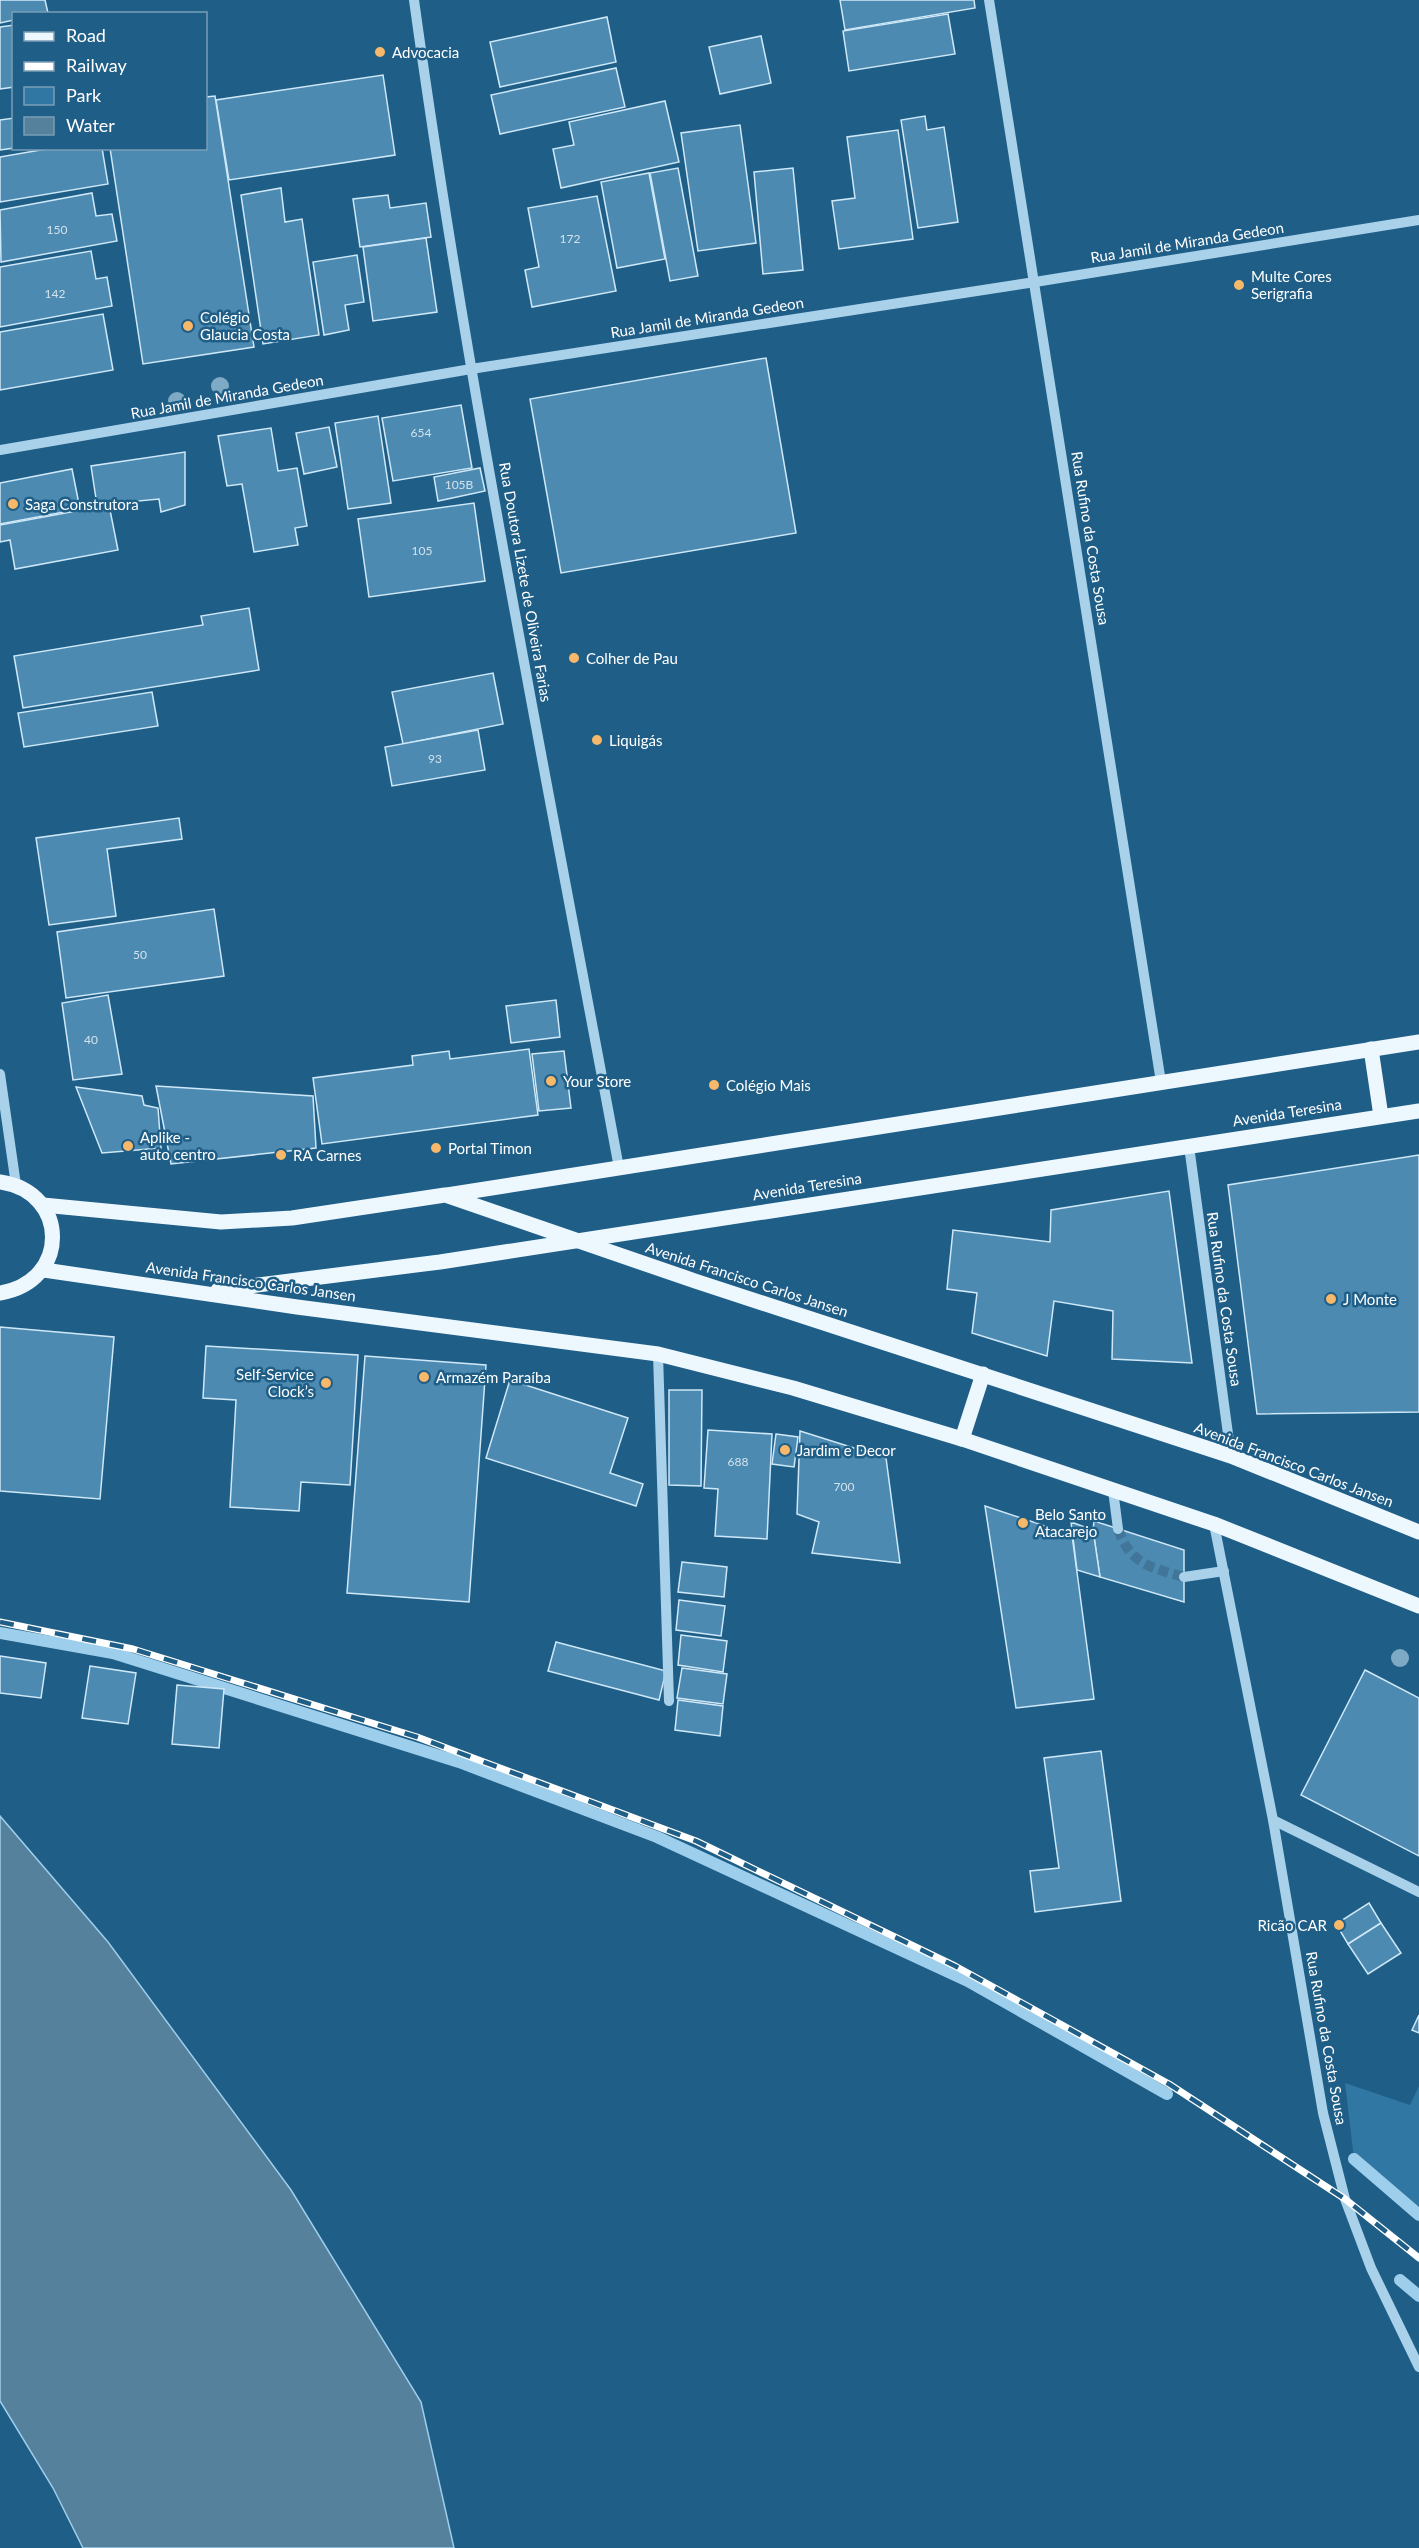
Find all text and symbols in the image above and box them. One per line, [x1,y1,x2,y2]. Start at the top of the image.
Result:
legend [12,12,207,150]
text: Road [66,24,106,46]
place label: Advocacia [392,43,459,61]
marker: Advocacia [373,45,387,59]
text: Railway [66,54,127,76]
text: Park [66,84,102,106]
text: Water [66,114,115,136]
street label: Rua Jamil de Miranda Gedeon [1089,218,1285,266]
house number: 150 [47,222,67,237]
house number: 172 [560,231,580,246]
place label: Multe Cores Serigrafia [1251,267,1332,302]
marker: Multe Cores Serigrafia [1232,278,1246,292]
house number: 142 [45,286,65,301]
street label: Rua Jamil de Miranda Gedeon [609,293,805,341]
place label: Colégio Glaucia Costa [200,308,290,343]
marker: Colégio Glaucia Costa [181,319,195,333]
street label: Rua Jamil de Miranda Gedeon [129,370,325,422]
house number: 654 [411,425,431,440]
street label: Rua Rufino da Costa Sousa [1068,450,1114,626]
street label: Rua Doutora Lizete de Oliveira Farias [496,461,556,703]
house number: 105B [445,477,474,492]
place label: Saga Construtora [25,495,139,513]
marker: Saga Construtora [6,497,20,511]
house number: 105 [412,543,432,558]
place label: Colher de Pau [586,649,678,667]
marker: Colher de Pau [567,651,581,665]
place label: Liquigás [609,731,662,749]
marker: Liquigás [590,733,604,747]
house number: 93 [428,751,442,766]
house number: 50 [133,947,147,962]
house number: 40 [84,1032,98,1047]
place label: Your Store [563,1072,631,1090]
marker: Your Store [544,1074,558,1088]
place label: Colégio Mais [726,1076,811,1094]
marker: Colégio Mais [707,1078,721,1092]
street label: Avenida Teresina [1231,1094,1343,1130]
place label: Aplike - auto centro [140,1128,216,1163]
marker: Aplike - auto centro [121,1139,135,1153]
place label: Portal Timon [448,1139,532,1157]
marker: Portal Timon [429,1141,443,1155]
place label: RA Carnes [293,1146,362,1164]
marker: RA Carnes [274,1148,288,1162]
street label: Avenida Teresina [751,1168,863,1204]
street label: Rua Rufino da Costa Sousa [1204,1211,1246,1387]
street label: Avenida Francisco Carlos Jansen [643,1238,851,1320]
street label: Avenida Francisco Carlos Jansen [145,1257,357,1305]
place label: J Monte [1343,1290,1397,1308]
marker: J Monte [1324,1292,1338,1306]
place label: Self-Service Clock’s [236,1365,314,1400]
place label: Armazém Paraíba [436,1368,551,1386]
marker: Armazém Paraíba [417,1370,431,1384]
marker: Self-Service Clock’s [319,1376,333,1390]
street label: Avenida Francisco Carlos Jansen [1192,1418,1396,1510]
place label: Jardim e Decor [797,1441,896,1459]
marker: Jardim e Decor [778,1443,792,1457]
house number: 688 [728,1454,748,1469]
house number: 700 [834,1479,854,1494]
place label: Belo Santo Atacarejo [1035,1505,1106,1540]
marker: Belo Santo Atacarejo [1016,1516,1030,1530]
place label: Ricão CAR [1258,1916,1328,1934]
marker: Ricão CAR [1332,1918,1346,1932]
street label: Rua Rufino da Costa Sousa [1303,1950,1351,2126]

